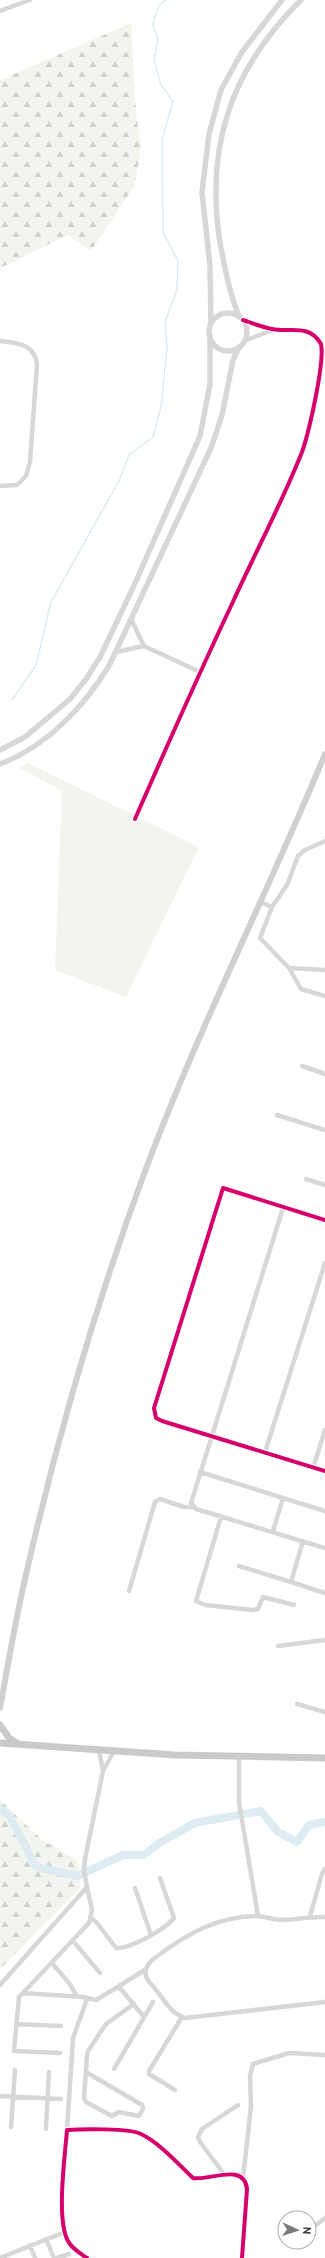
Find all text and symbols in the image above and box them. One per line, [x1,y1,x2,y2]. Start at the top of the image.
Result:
north arrow [277,2210,317,2250]
text: N [300,2227,314,2235]

